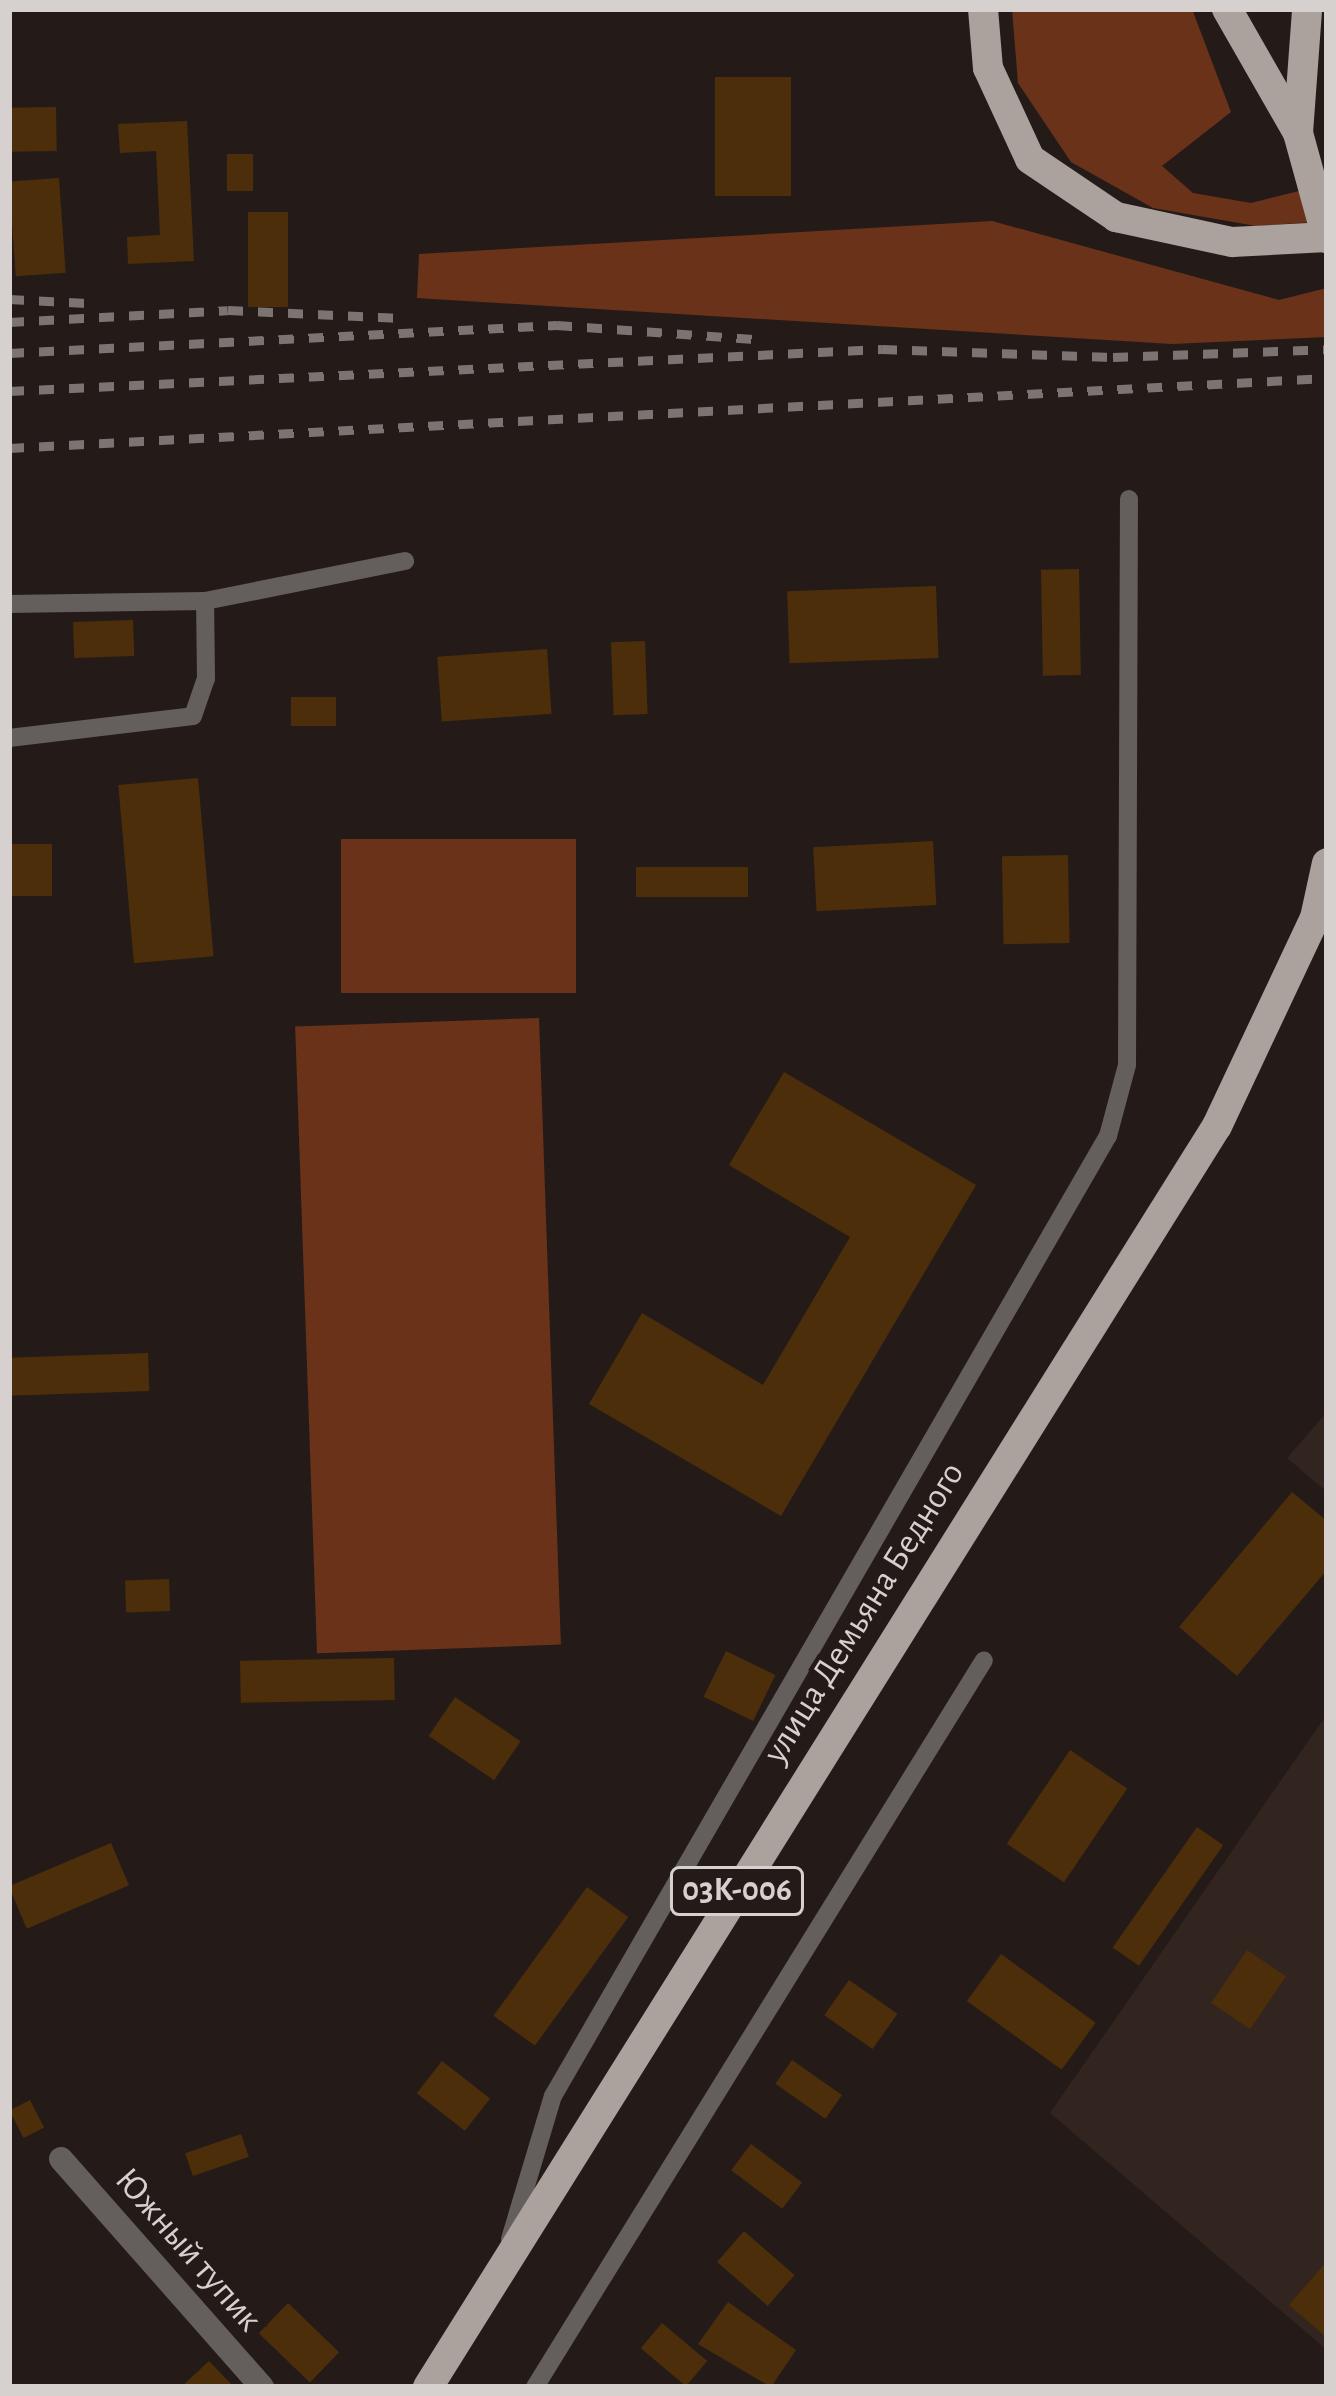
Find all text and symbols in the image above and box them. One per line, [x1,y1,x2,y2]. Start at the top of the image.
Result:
street label: улица Демьяна Бедного [754,1455,974,1771]
road number: 03К-006 [668,1864,806,1918]
street label: Южный тупик [105,2159,271,2341]

